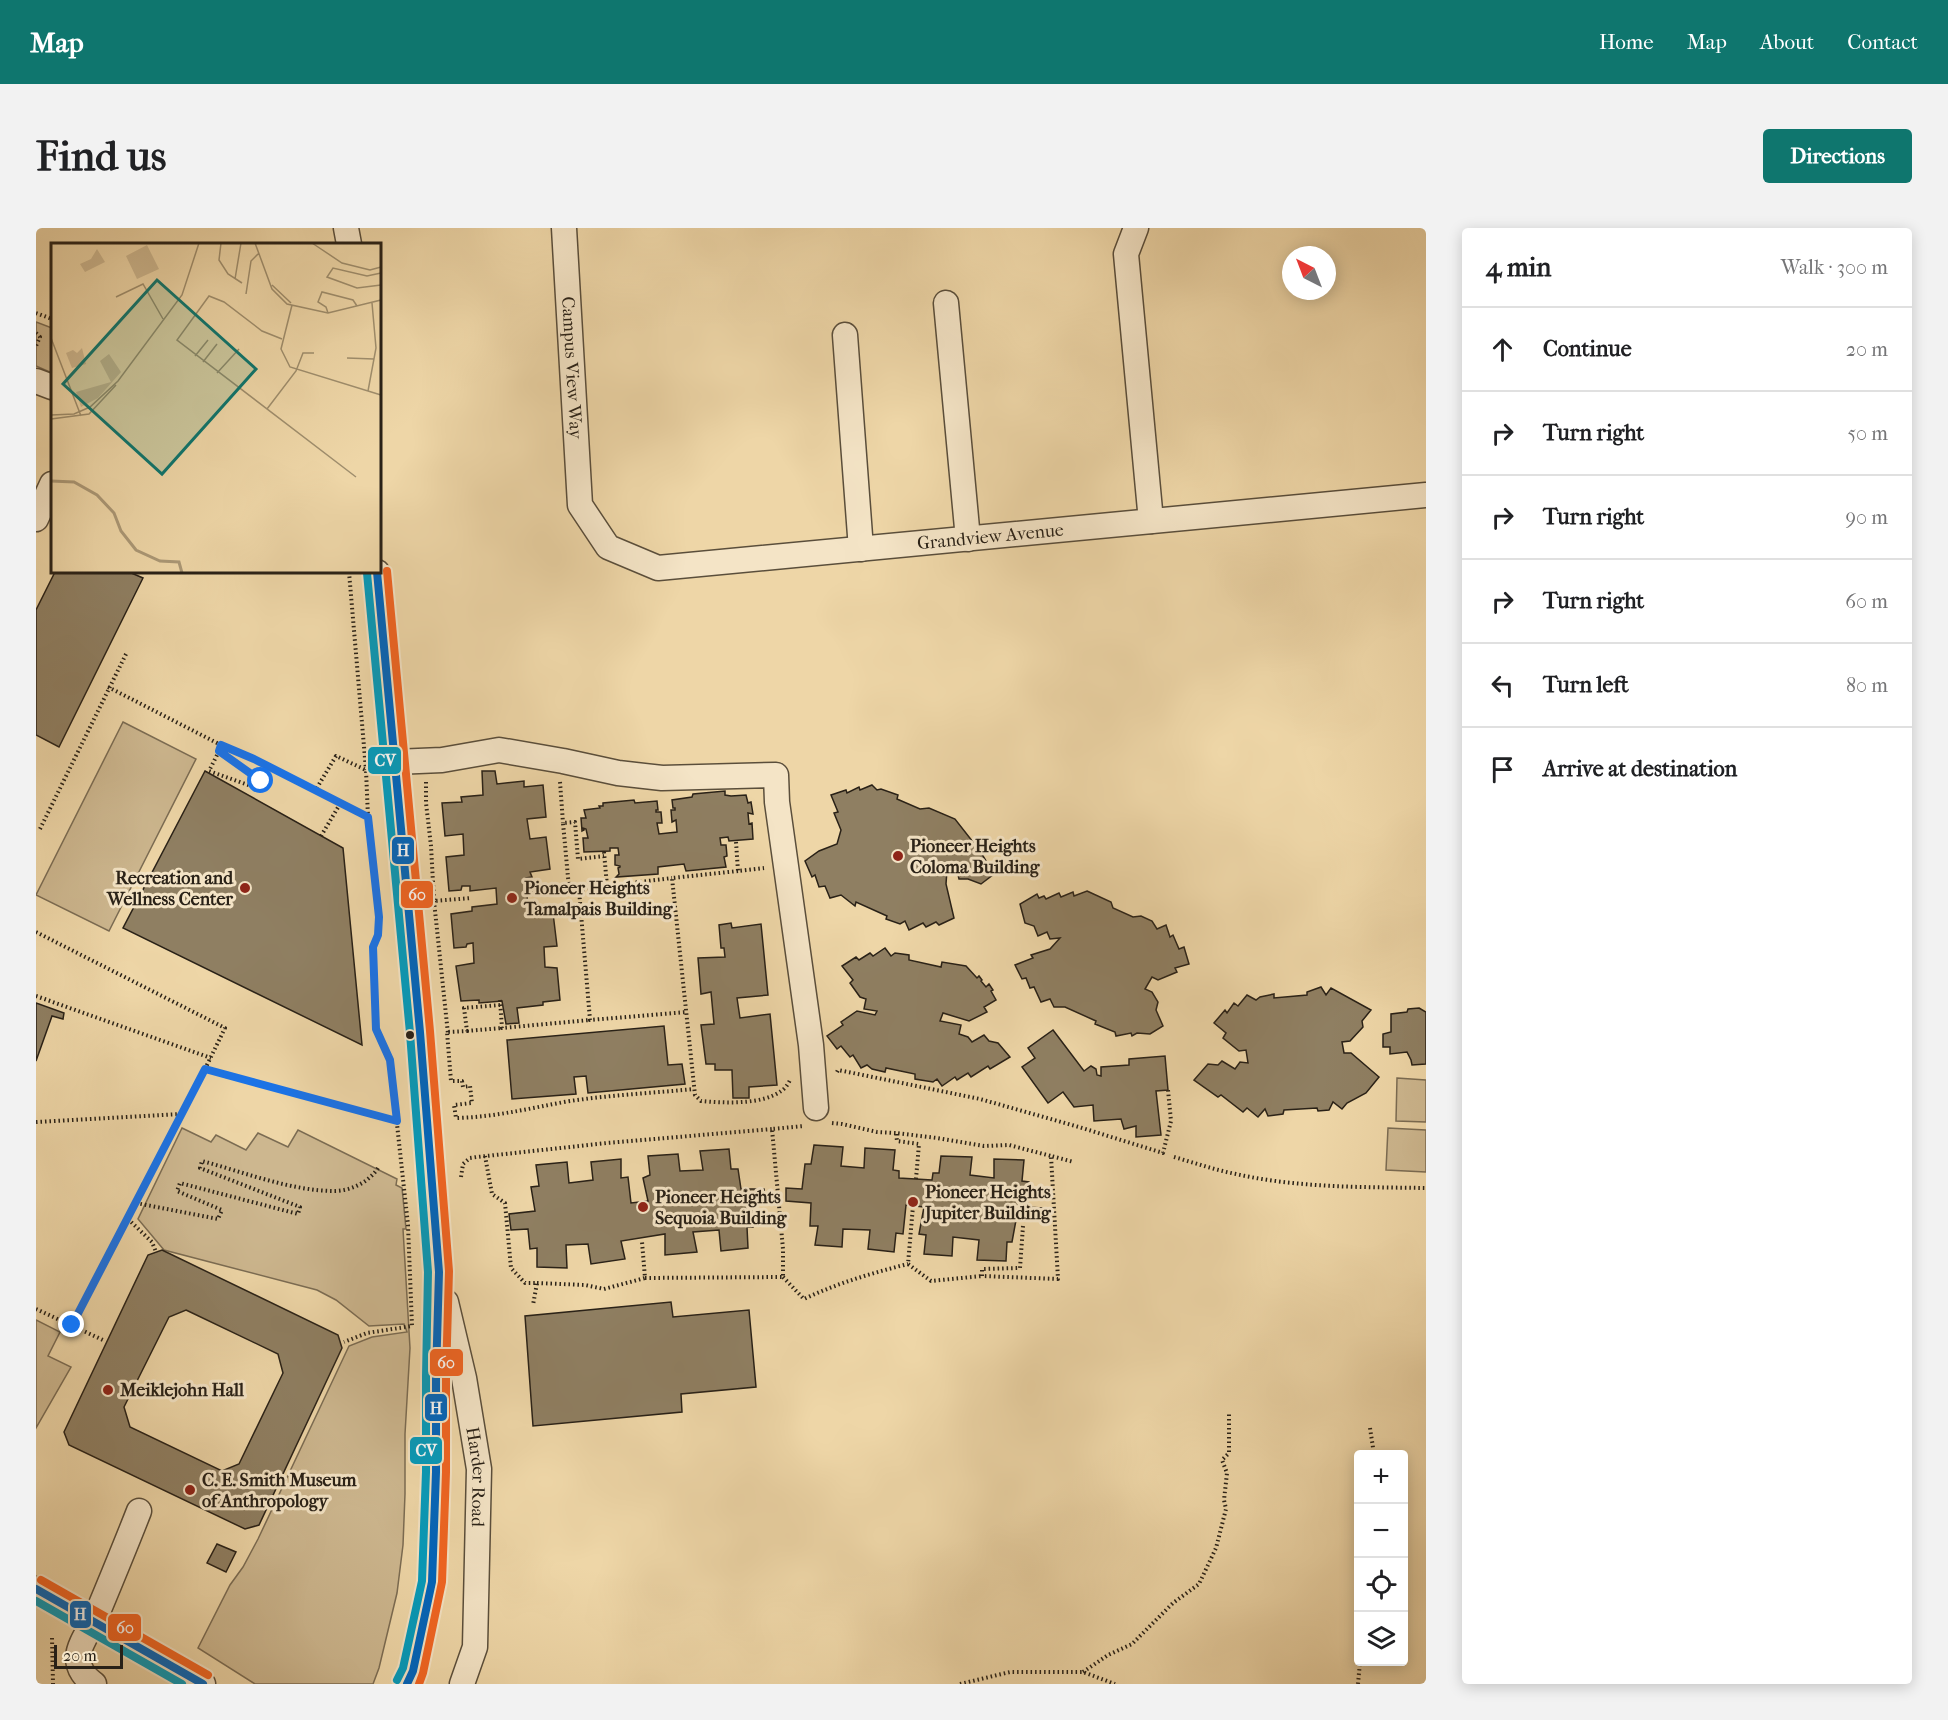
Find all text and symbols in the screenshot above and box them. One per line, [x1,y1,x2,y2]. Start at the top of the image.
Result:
text: Map [30,26,84,59]
text: Home [1599,30,1654,54]
text: Map [1687,30,1727,54]
text: About [1760,30,1814,54]
text: Contact [1847,30,1918,54]
button: Directions [1763,129,1912,183]
text: Find us [36,132,166,181]
inset map [51,243,381,573]
north arrow [1282,246,1336,300]
text: 4 min [1486,252,1551,283]
text: Walk · 300 m [1781,256,1888,279]
street label: Campus View Way [557,296,586,441]
icon: ahead [1486,333,1519,366]
text: Continue [1543,336,1632,362]
text: 20 m [1846,338,1888,361]
icon: right [1486,417,1519,450]
text: Turn right [1543,420,1644,446]
text: 50 m [1847,422,1888,445]
icon: right [1486,501,1519,534]
text: Turn right [1543,504,1644,530]
text: 90 m [1846,506,1888,529]
street label: Grandview Avenue [916,519,1065,554]
icon: right [1486,585,1519,618]
text: Turn right [1543,588,1644,614]
text: 60 m [1845,590,1888,613]
icon: left [1486,669,1519,702]
text: Turn left [1543,672,1629,698]
text: 80 m [1846,674,1888,697]
line badge: CV [367,746,402,775]
text: CV [374,751,397,770]
icon: arrive [1486,753,1519,786]
text: Arrive at destination [1543,756,1737,782]
route start [247,767,273,793]
line badge: H [391,836,415,865]
place label: Pioneer Heights Coloma Building [910,836,1041,878]
text: H [397,841,410,860]
marker: Pioneer Heights Coloma Building [891,849,905,863]
place label: Recreation and Wellness Center [106,868,234,910]
place label: Pioneer Heights Tamalpais Building [523,878,674,920]
line badge: 60 [400,880,434,909]
marker: Recreation and Wellness Center [238,881,252,895]
text: 60 [408,885,426,904]
marker: Pioneer Heights Tamalpais Building [505,891,519,905]
unlabelled marker [404,1029,416,1041]
place label: Pioneer Heights Jupiter Building [923,1182,1052,1224]
place label: Pioneer Heights Sequoia Building [655,1187,788,1229]
marker: Pioneer Heights Jupiter Building [906,1195,920,1209]
marker: Pioneer Heights Sequoia Building [636,1200,650,1214]
route end [58,1311,84,1337]
line badge: 60 [429,1348,464,1377]
text: 60 [437,1353,455,1372]
place label: Meiklejohn Hall [119,1380,245,1401]
marker: Meiklejohn Hall [101,1383,115,1397]
line badge: H [424,1393,448,1422]
text: H [430,1399,443,1418]
street label: Harder Road [461,1425,489,1527]
line badge: CV [409,1436,443,1465]
text: CV [415,1441,438,1460]
map controls [1354,1450,1408,1666]
button: + [1354,1450,1408,1504]
place label: C. E. Smith Museum of Anthropology [202,1470,358,1512]
marker: C. E. Smith Museum of Anthropology [183,1483,197,1497]
button: − [1354,1504,1408,1558]
button: locate [1354,1558,1408,1612]
line badge: H [69,1600,92,1629]
text: H [74,1605,87,1624]
button: layers [1354,1612,1408,1666]
line badge: 60 [107,1613,142,1642]
text: 60 [116,1618,134,1637]
scale bar [54,1642,123,1670]
text: 20 m [63,1646,97,1665]

